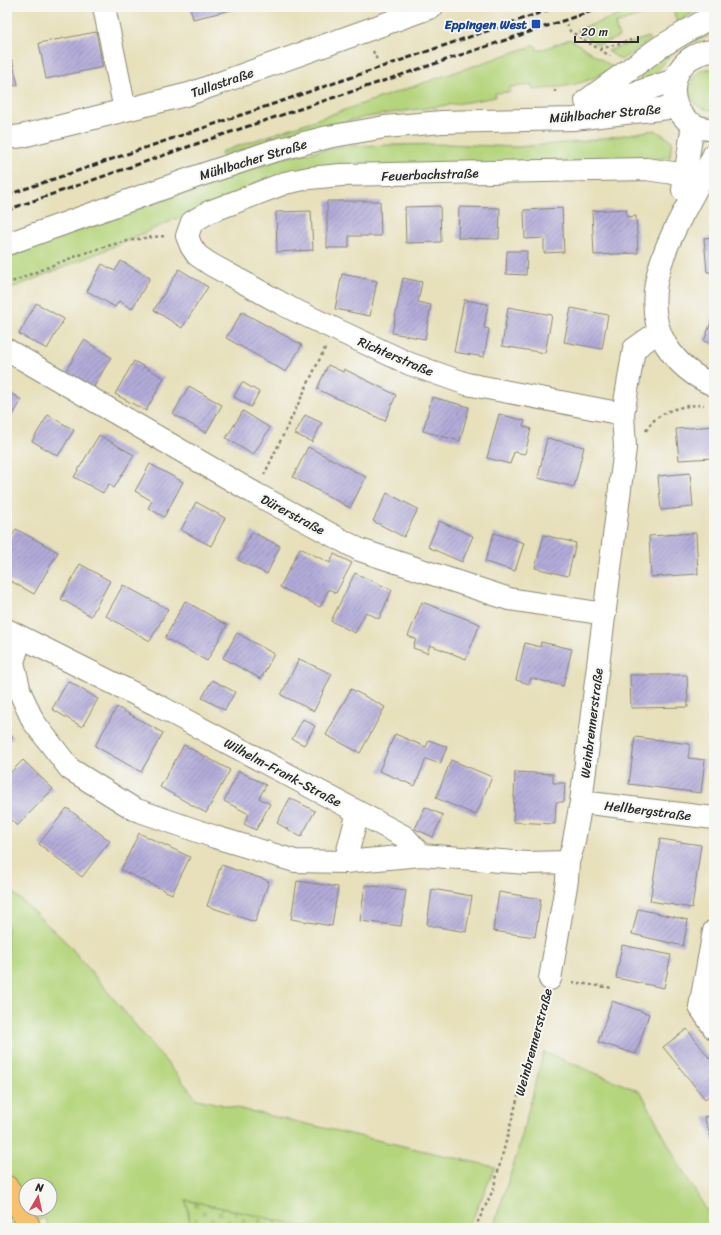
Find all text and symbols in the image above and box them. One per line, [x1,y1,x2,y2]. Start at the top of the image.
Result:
place label: Eppingen West [444,13,527,36]
marker: Eppingen West [530,18,542,30]
scale bar [575,18,638,44]
text: 20 m [581,21,608,43]
street label: Tullastraße [187,61,257,104]
street label: Mühlbacher Straße [548,97,662,130]
street label: Mühlbacher Straße [196,132,310,187]
street label: Feuerbachstraße [381,161,479,188]
street label: Richterstraße [354,330,438,383]
street label: Dürerstraße [256,488,329,541]
street label: Weinbrennerstraße [573,667,610,779]
street label: Wilhelm-Frank-Straße [220,732,346,813]
street label: Hellbergstraße [603,794,693,827]
street label: Weinbrennerstraße [508,986,559,1099]
north arrow [18,1177,58,1217]
text: N [33,1177,45,1198]

